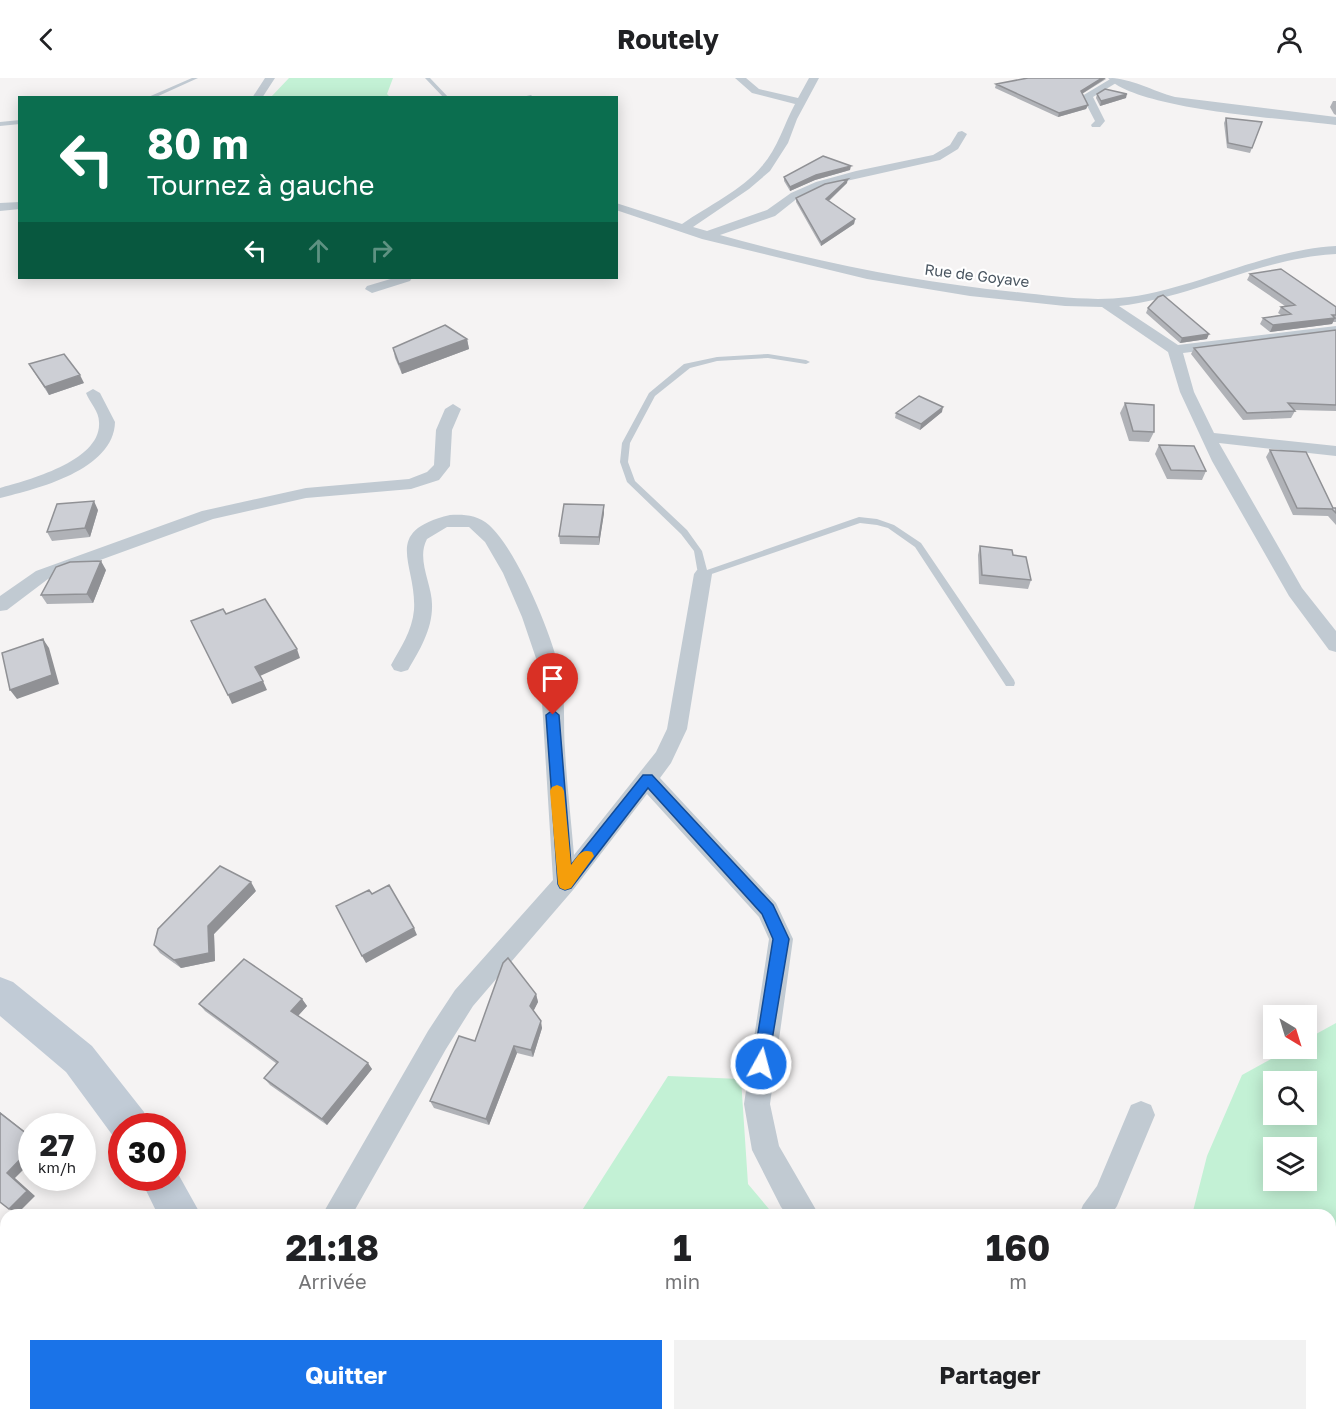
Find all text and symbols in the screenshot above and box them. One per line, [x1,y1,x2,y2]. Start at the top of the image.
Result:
icon: back [30,23,63,56]
text: Routely [617,23,719,55]
icon: person [1273,23,1306,56]
text: 80 m [147,118,248,168]
icon: left [48,120,126,198]
text: Tournez à gauche [147,169,374,201]
icon: left [239,234,272,267]
icon: ahead [302,234,335,267]
icon: right [365,234,398,267]
street label: Rue de Goyave [924,260,1031,290]
pin [527,653,578,715]
icon: arrive [536,662,569,695]
north arrow [1263,1005,1317,1059]
map controls [1263,1005,1317,1191]
position arrow [729,1032,793,1096]
button: search [1263,1071,1317,1125]
speed limit sign: 30 [108,1113,186,1191]
text: 27 [40,1127,74,1163]
button: layers [1263,1137,1317,1191]
text: km/h [38,1158,76,1176]
text: 21:18 [286,1226,379,1269]
text: 1 [673,1226,692,1269]
text: 160 [986,1226,1050,1269]
text: Arrivée [298,1269,367,1293]
text: min [665,1269,700,1293]
text: m [1009,1269,1027,1293]
button: Quitter [30,1340,662,1409]
button: Partager [674,1340,1306,1409]

